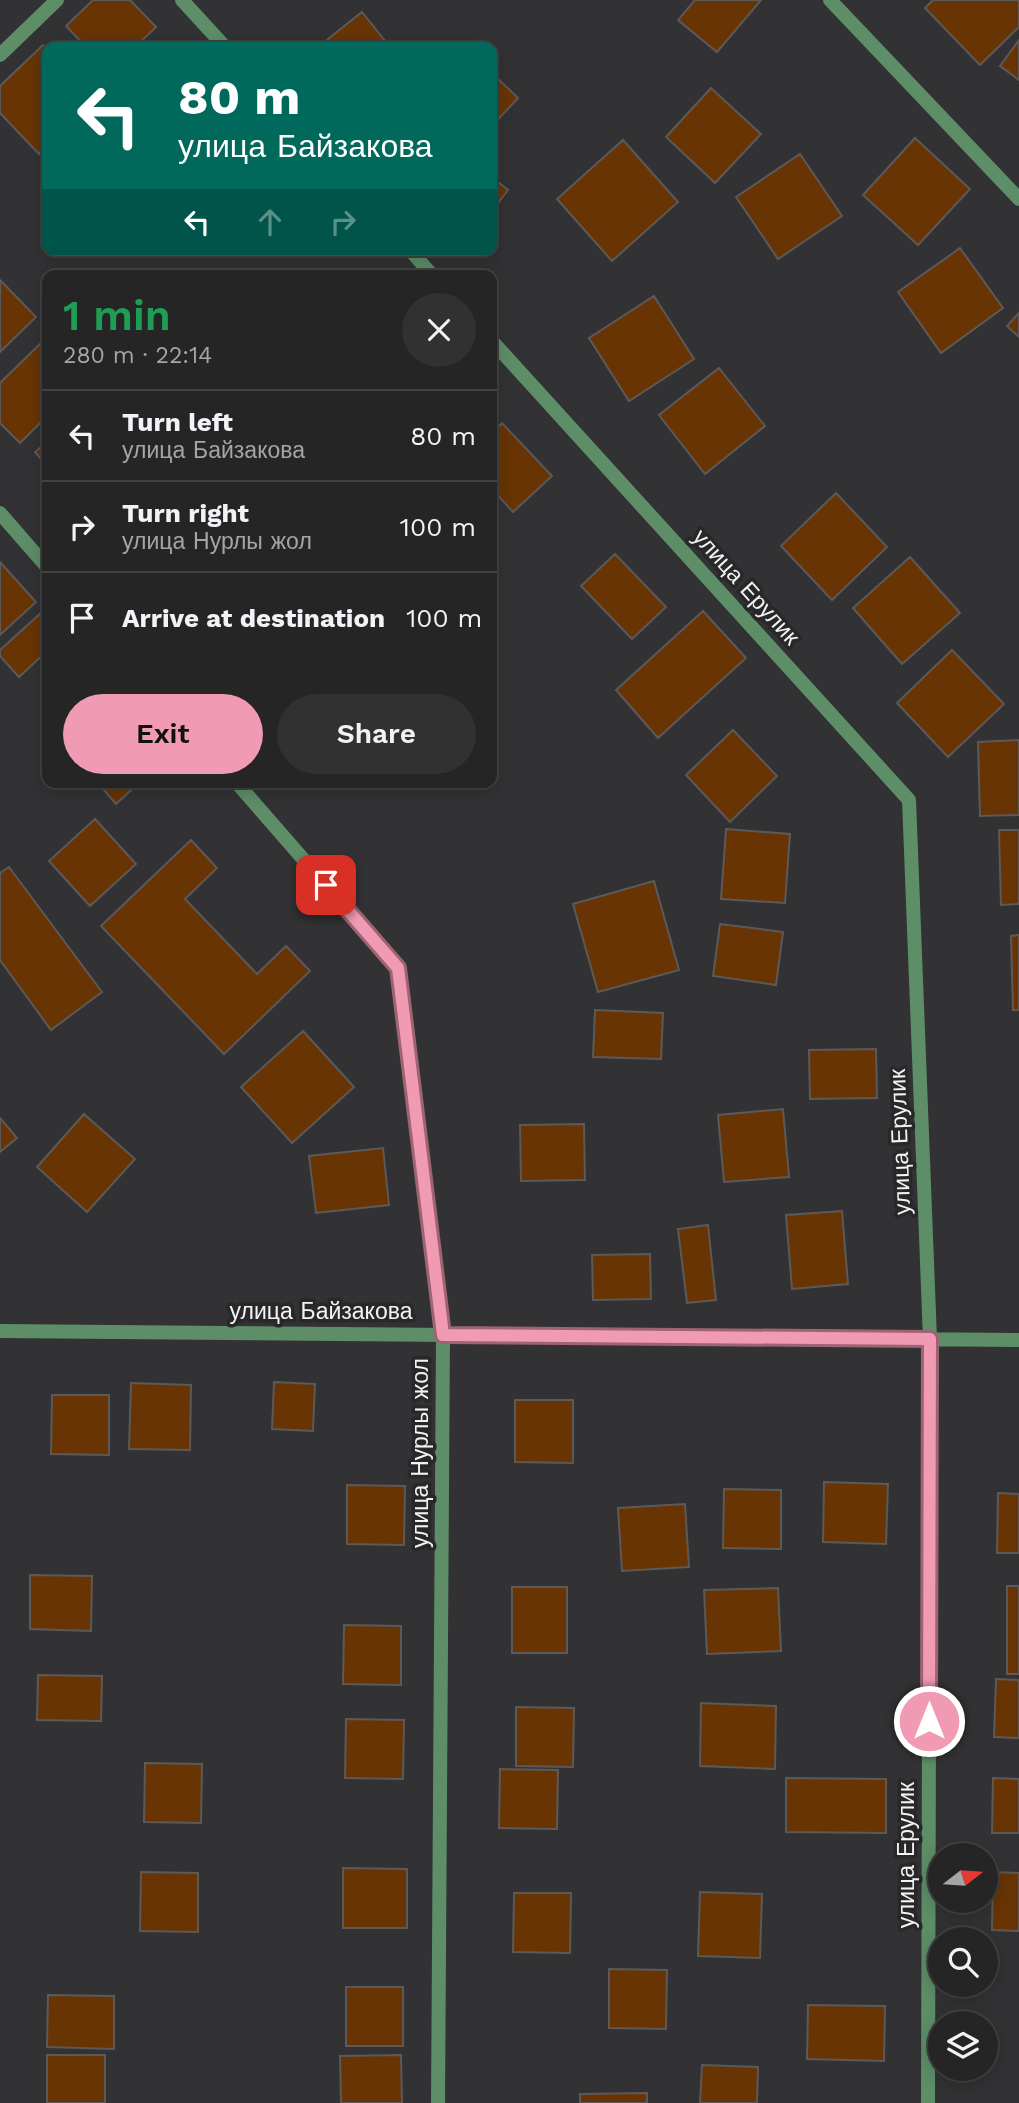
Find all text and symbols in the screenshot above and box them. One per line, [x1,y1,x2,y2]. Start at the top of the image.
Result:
text: 80 m [178,68,300,126]
icon: left [63,70,154,161]
text: улица Байзакова [178,127,433,165]
icon: left [178,203,216,241]
icon: ahead [251,203,289,241]
icon: right [324,203,362,241]
text: 1 min [63,291,171,340]
button: close [402,293,476,367]
text: 280 m · 22:14 [63,342,212,369]
text: Turn left [122,407,233,437]
icon: left [63,417,101,455]
text: 80 m [410,421,476,451]
text: улица Байзакова [122,437,305,464]
text: Turn right [122,498,249,528]
icon: right [63,508,101,546]
text: 100 m [400,512,476,542]
street label: улица Ерулик [687,524,806,651]
text: улица Нурлы жол [122,528,312,555]
icon: arrive [63,599,101,637]
text: Arrive at destination [122,603,385,633]
text: 100 m [406,603,482,633]
button: Exit [63,694,263,774]
button: Share [277,694,476,774]
pin [296,855,356,915]
icon: arrive [307,866,345,904]
street label: улица Ерулик [884,1068,916,1216]
street label: улица Байзакова [229,1298,413,1325]
street label: улица Нурлы жол [407,1358,434,1548]
position arrow [892,1684,966,1758]
street label: улица Ерулик [893,1781,920,1928]
north arrow [928,1843,998,1913]
map controls [928,1843,998,2081]
button: search [928,1927,998,1997]
button: layers [928,2011,998,2081]

